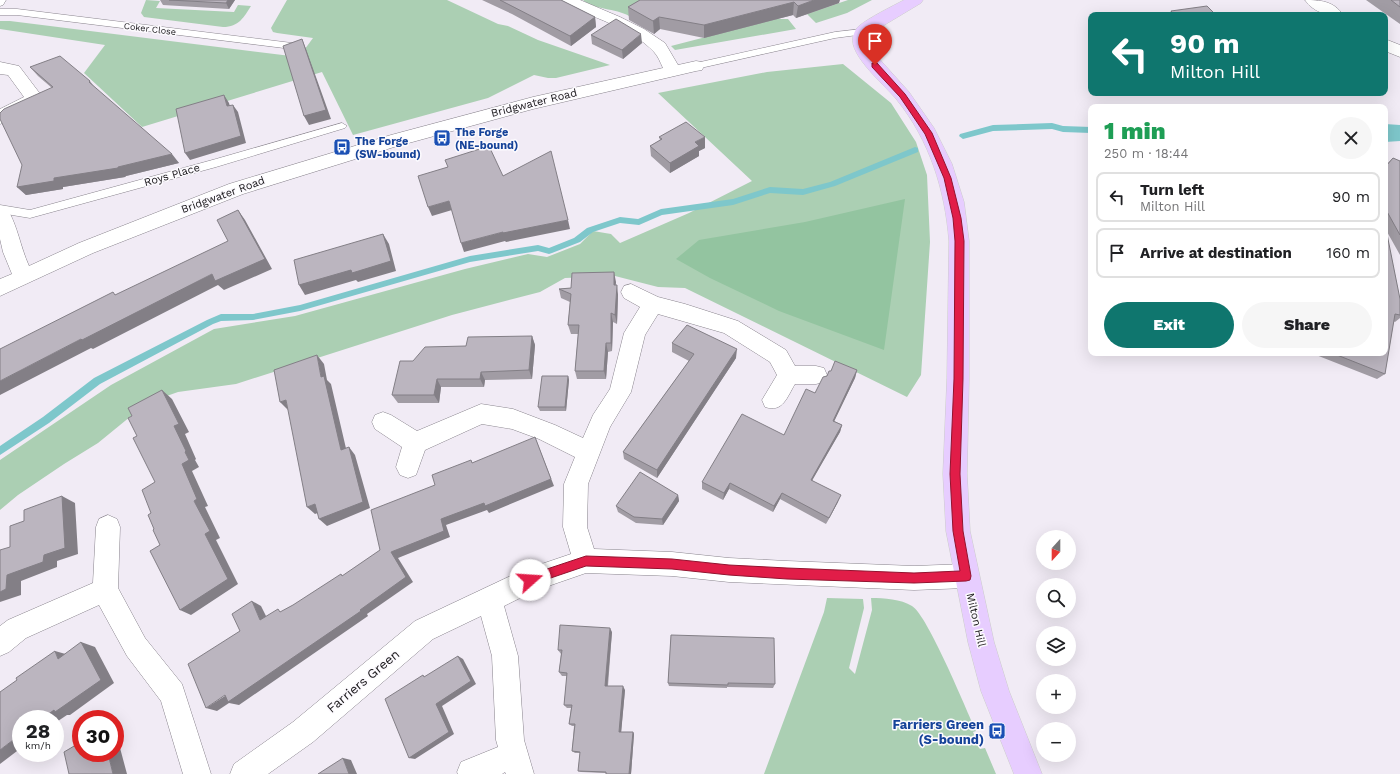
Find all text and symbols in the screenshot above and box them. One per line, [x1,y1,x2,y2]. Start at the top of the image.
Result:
street label: Coker Close [123,21,177,37]
pin [858,24,892,65]
text: 90 m [1170,27,1240,60]
icon: left [1104,28,1156,80]
icon: arrive [864,30,886,52]
text: Milton Hill [1170,61,1260,82]
street label: Bridgwater Road [490,86,578,120]
text: 1 min [1104,117,1166,145]
button: close [1330,117,1372,159]
place label: The Forge (NE-bound) [455,126,518,152]
bus stop icon: The Forge (NE-bound) [432,128,452,148]
place label: The Forge (SW-bound) [355,135,421,161]
bus stop icon: The Forge (SW-bound) [332,137,352,157]
text: 250 m · 18:44 [1104,146,1188,161]
street label: Roys Place [143,161,201,189]
street label: Bridgwater Road [179,174,267,216]
text: Turn left [1140,181,1204,199]
icon: left [1106,186,1128,208]
text: 90 m [1332,188,1370,206]
text: Milton Hill [1140,199,1205,214]
icon: arrive [1106,242,1128,264]
text: Arrive at destination [1140,244,1292,262]
text: 160 m [1326,244,1370,262]
button: Exit [1104,302,1234,348]
button: Share [1242,302,1372,348]
north arrow [1036,530,1076,570]
map controls [1036,530,1076,762]
position arrow [509,559,551,601]
button: search [1036,578,1076,618]
street label: Milton Hill [963,592,989,649]
button: layers [1036,626,1076,666]
street label: Farriers Green [324,646,402,716]
button: + [1036,674,1076,714]
speed limit sign: 30 [72,710,124,762]
place label: Farriers Green (S-bound) [892,717,984,747]
text: 28 [26,719,50,743]
bus stop icon: Farriers Green (S-bound) [987,721,1007,741]
button: − [1036,722,1076,762]
text: km/h [25,740,51,751]

